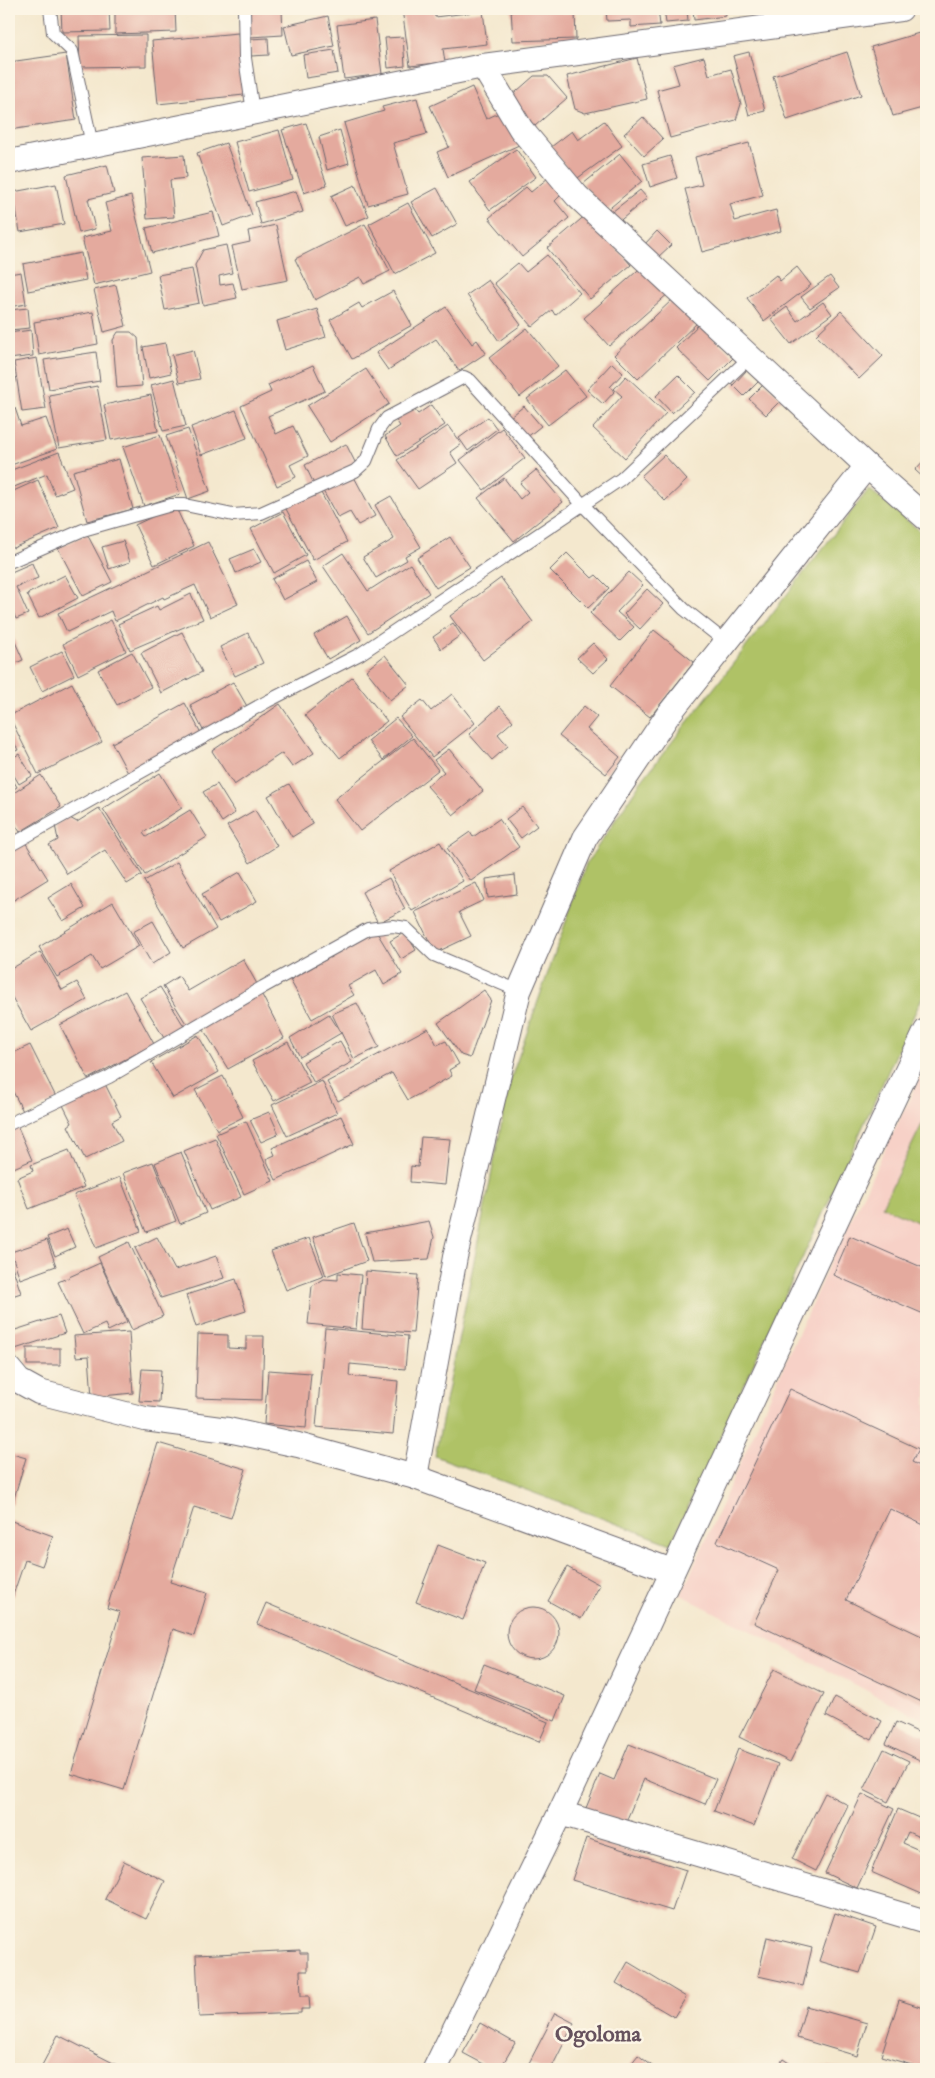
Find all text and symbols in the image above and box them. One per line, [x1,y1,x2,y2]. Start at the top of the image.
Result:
district label: Ogoloma [555,2021,642,2049]

